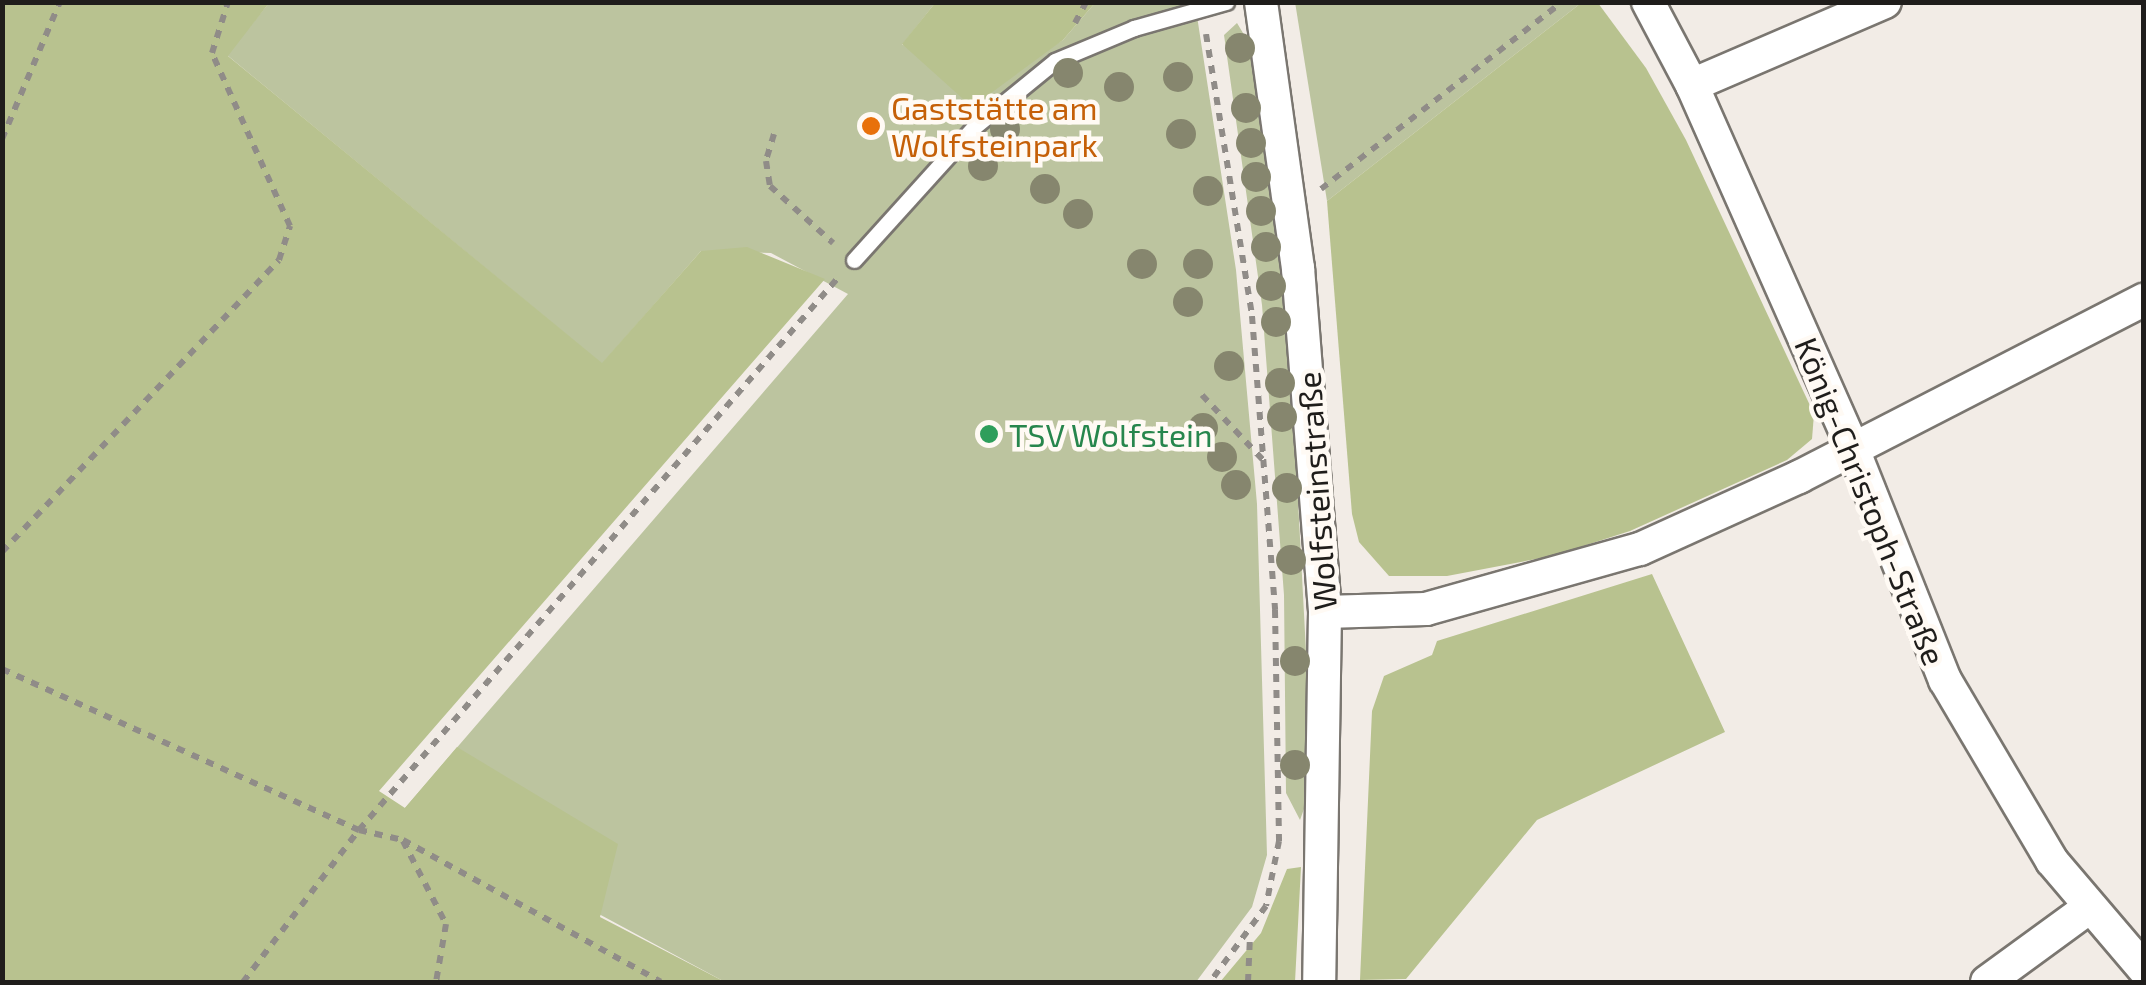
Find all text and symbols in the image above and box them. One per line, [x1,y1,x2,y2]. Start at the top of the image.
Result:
place label: Gaststätte am Wolfsteinpark [891,89,1098,164]
marker: Gaststätte am Wolfsteinpark [860,115,882,137]
street label: König-Christoph-Straße [1788,332,1954,670]
street label: Wolfsteinstraße [1289,370,1343,612]
place label: TSV Wolfstein [1009,415,1214,453]
marker: TSV Wolfstein [978,423,1000,445]

